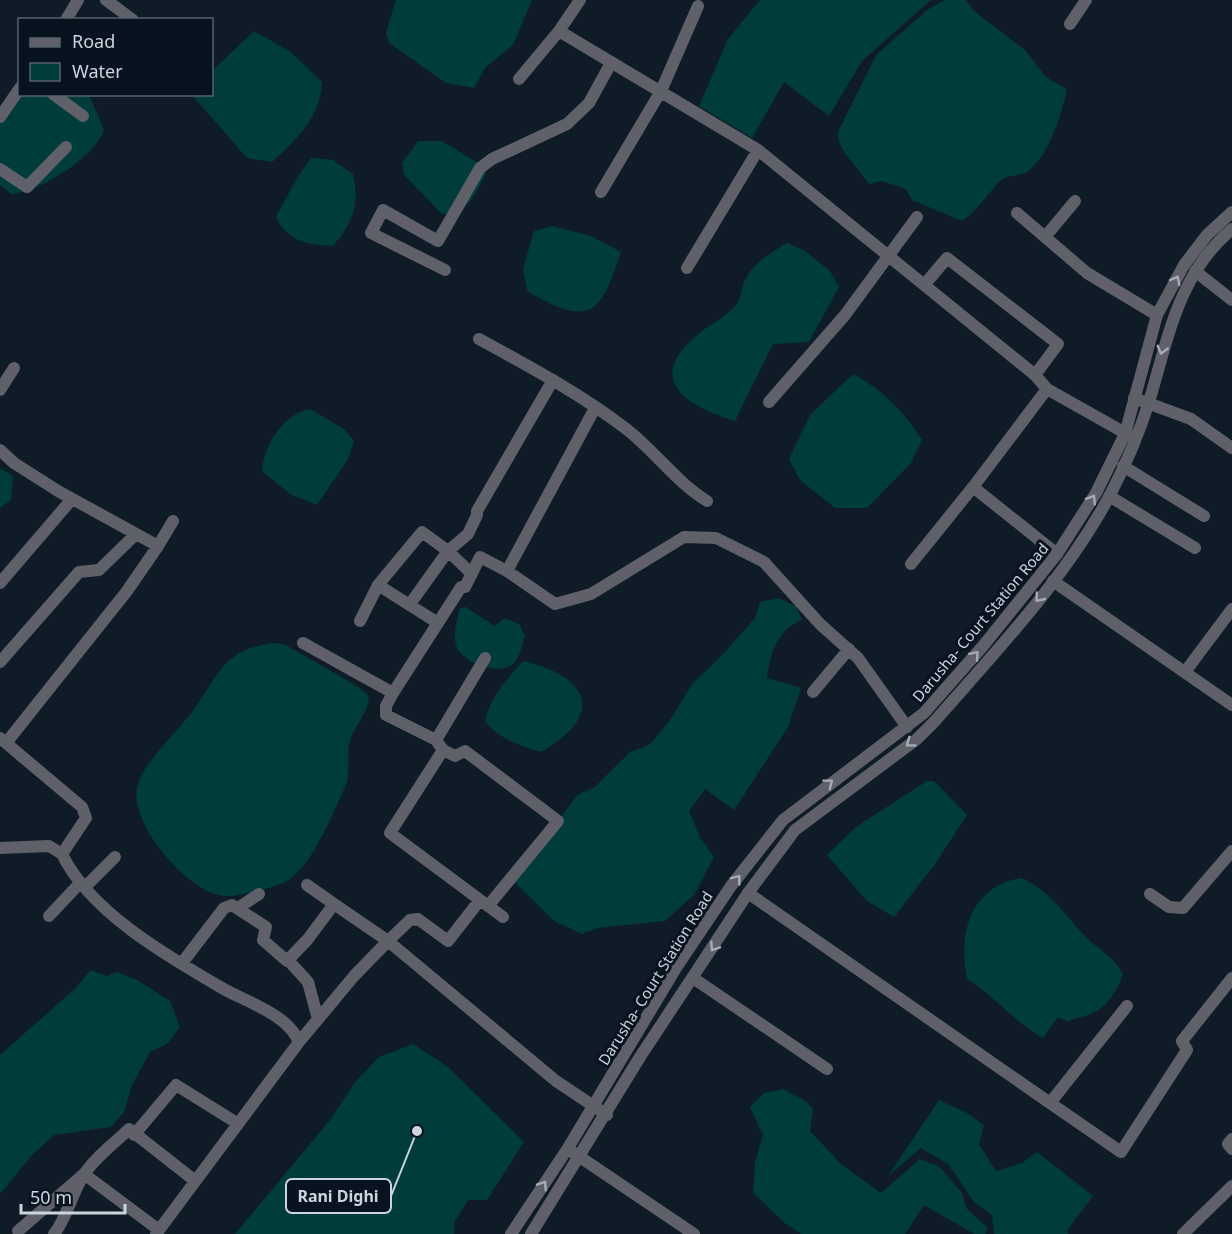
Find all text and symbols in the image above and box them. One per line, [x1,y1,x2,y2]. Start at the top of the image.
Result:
legend [18,18,213,96]
text: Road [72,29,115,53]
text: Water [72,59,123,83]
one-way arrow [1169,275,1180,286]
one-way arrow [1157,345,1170,355]
one-way arrow [1084,495,1095,506]
street label: Darusha- Court Station Road [908,538,1052,706]
one-way arrow [1036,591,1047,602]
one-way arrow [968,651,979,662]
one-way arrow [906,736,917,747]
one-way arrow [823,780,834,791]
one-way arrow [730,875,741,886]
street label: Darusha- Court Station Road [593,887,717,1069]
one-way arrow [710,940,721,951]
scale bar [21,1177,124,1215]
callout: Rani Dighi [286,1179,391,1213]
one-way arrow [536,1181,548,1191]
text: 50 m [30,1185,72,1209]
text: Rani Dighi [297,1185,379,1207]

